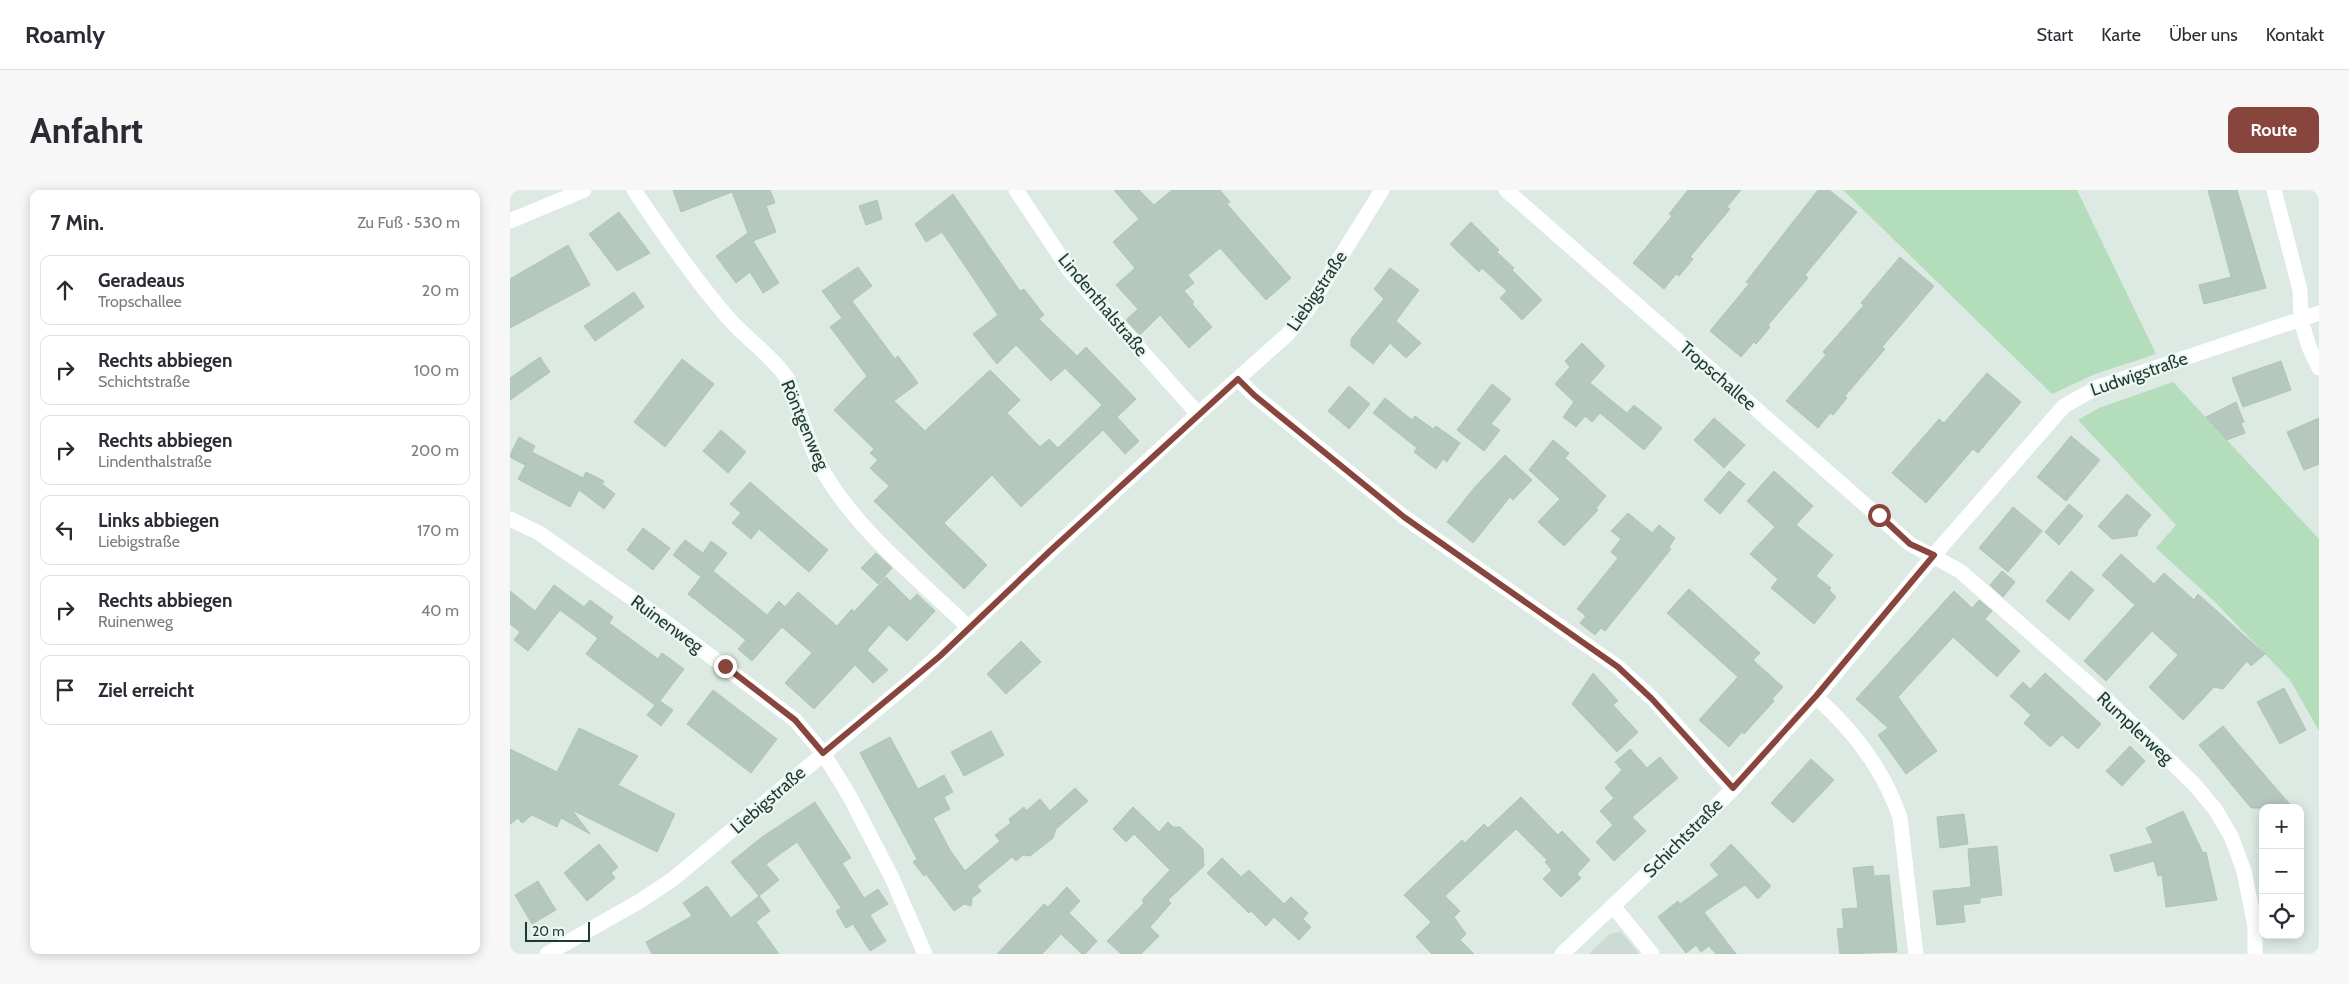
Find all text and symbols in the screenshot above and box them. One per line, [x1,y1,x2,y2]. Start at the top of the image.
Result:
text: Roamly [25,20,105,49]
text: Start [2037,24,2073,46]
text: Karte [2101,24,2141,46]
text: Über uns [2169,24,2238,46]
text: Kontakt [2266,24,2324,46]
button: Route [2228,107,2319,153]
text: Anfahrt [30,109,143,152]
text: 7 Min. [50,210,104,235]
text: Zu Fuß · 530 m [357,213,460,232]
street label: Liebigstraße [1282,247,1352,335]
street label: Lindenthalstraße [1053,249,1153,361]
text: Geradeaus [98,269,184,292]
icon: ahead [51,276,79,304]
text: 20 m [422,281,459,300]
text: Tropschallee [98,292,182,311]
street label: Tropschallee [1675,337,1761,415]
street label: Ludwigstraße [2087,347,2191,401]
text: Rechts abbiegen [98,349,232,372]
icon: right [51,356,79,384]
text: 100 m [414,361,459,380]
text: Schichtstraße [98,372,190,391]
street label: Röntgenweg [776,377,834,474]
text: Rechts abbiegen [98,429,232,452]
icon: right [51,436,79,464]
text: 200 m [411,441,459,460]
text: Lindenthalstraße [98,452,212,471]
route start [1868,504,1891,527]
text: Links abbiegen [98,509,219,532]
icon: left [51,516,79,544]
text: 170 m [417,521,459,540]
text: Liebigstraße [98,532,180,551]
text: Rechts abbiegen [98,589,232,612]
street label: Ruinenweg [626,590,708,658]
icon: right [51,596,79,624]
text: 40 m [421,601,459,620]
text: Ruinenweg [98,612,173,631]
route end [714,655,737,678]
icon: arrive [51,676,79,704]
text: Ziel erreicht [98,679,194,702]
street label: Rumplerweg [2092,687,2178,770]
street label: Liebigstraße [726,761,810,839]
street label: Schichtstraße [1639,794,1727,882]
map controls [2259,804,2304,939]
button: + [2259,804,2304,849]
button: − [2259,849,2304,894]
button: locate [2259,894,2304,939]
scale bar [525,919,590,942]
text: 20 m [532,922,565,940]

